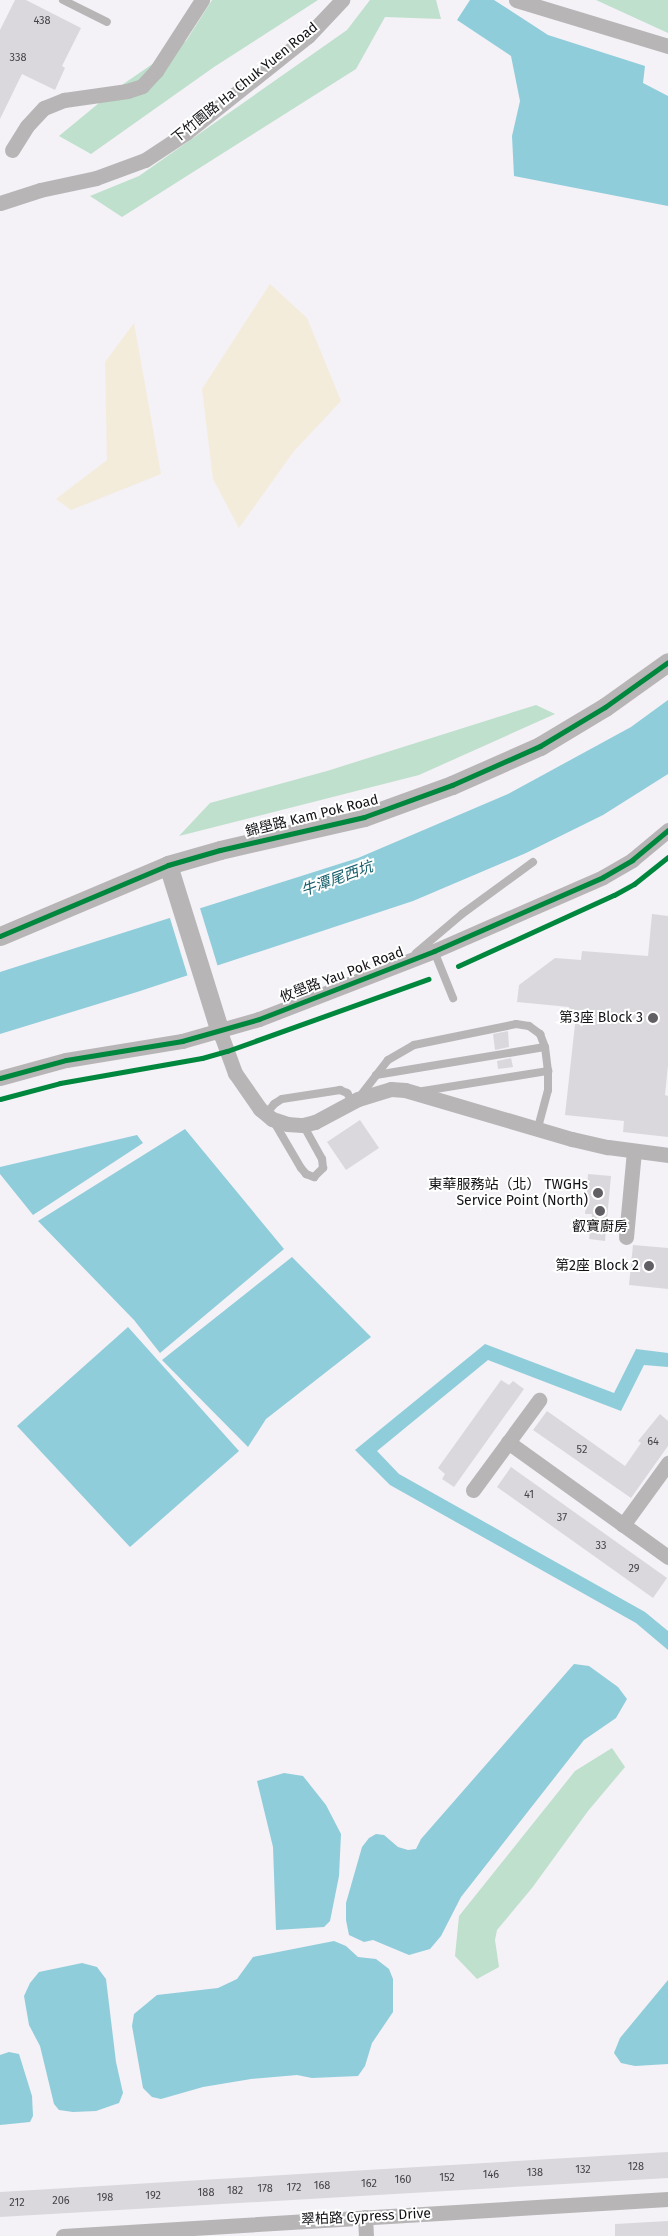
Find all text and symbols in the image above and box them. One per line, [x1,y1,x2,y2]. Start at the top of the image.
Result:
house number: 438 [33,14,51,28]
street label: 下竹園路 Ha Chuk Yuen Road [169,19,321,147]
house number: 338 [9,51,27,65]
street label: 錦壆路 Kam Pok Road [244,791,380,841]
water label: 牛潭尾西坑 [299,858,375,900]
street label: 攸壆路 Yau Pok Road [278,944,406,1006]
place label: 第3座 Block 3 [559,1010,643,1026]
marker: 第3座 Block 3 [647,1012,659,1024]
place label: 東華服務站（北） TWGHs Service Point (North) [429,1177,588,1210]
marker: 東華服務站（北） TWGHs Service Point (North) [592,1187,604,1199]
marker: 叡寶廚房 [594,1205,606,1217]
place label: 叡寶廚房 [572,1219,628,1235]
place label: 第2座 Block 2 [555,1258,639,1274]
marker: 第2座 Block 2 [643,1260,655,1272]
house number: 64 [647,1435,659,1449]
house number: 52 [577,1443,587,1457]
house number: 41 [524,1488,534,1502]
house number: 37 [557,1511,567,1525]
house number: 33 [596,1539,606,1553]
house number: 29 [628,1562,640,1576]
house number: 128 [628,2160,644,2174]
house number: 132 [575,2163,591,2177]
house number: 138 [527,2166,543,2180]
house number: 146 [483,2168,499,2182]
house number: 152 [439,2171,455,2185]
house number: 160 [395,2173,411,2187]
house number: 162 [361,2177,377,2191]
house number: 168 [314,2179,330,2193]
house number: 172 [287,2181,301,2195]
house number: 178 [257,2182,273,2196]
house number: 182 [227,2184,243,2198]
house number: 188 [198,2186,214,2200]
house number: 192 [145,2189,161,2203]
house number: 198 [97,2191,113,2205]
house number: 206 [52,2194,70,2208]
house number: 212 [9,2196,25,2210]
street label: 翠柏路 Cypress Drive [301,2205,431,2229]

